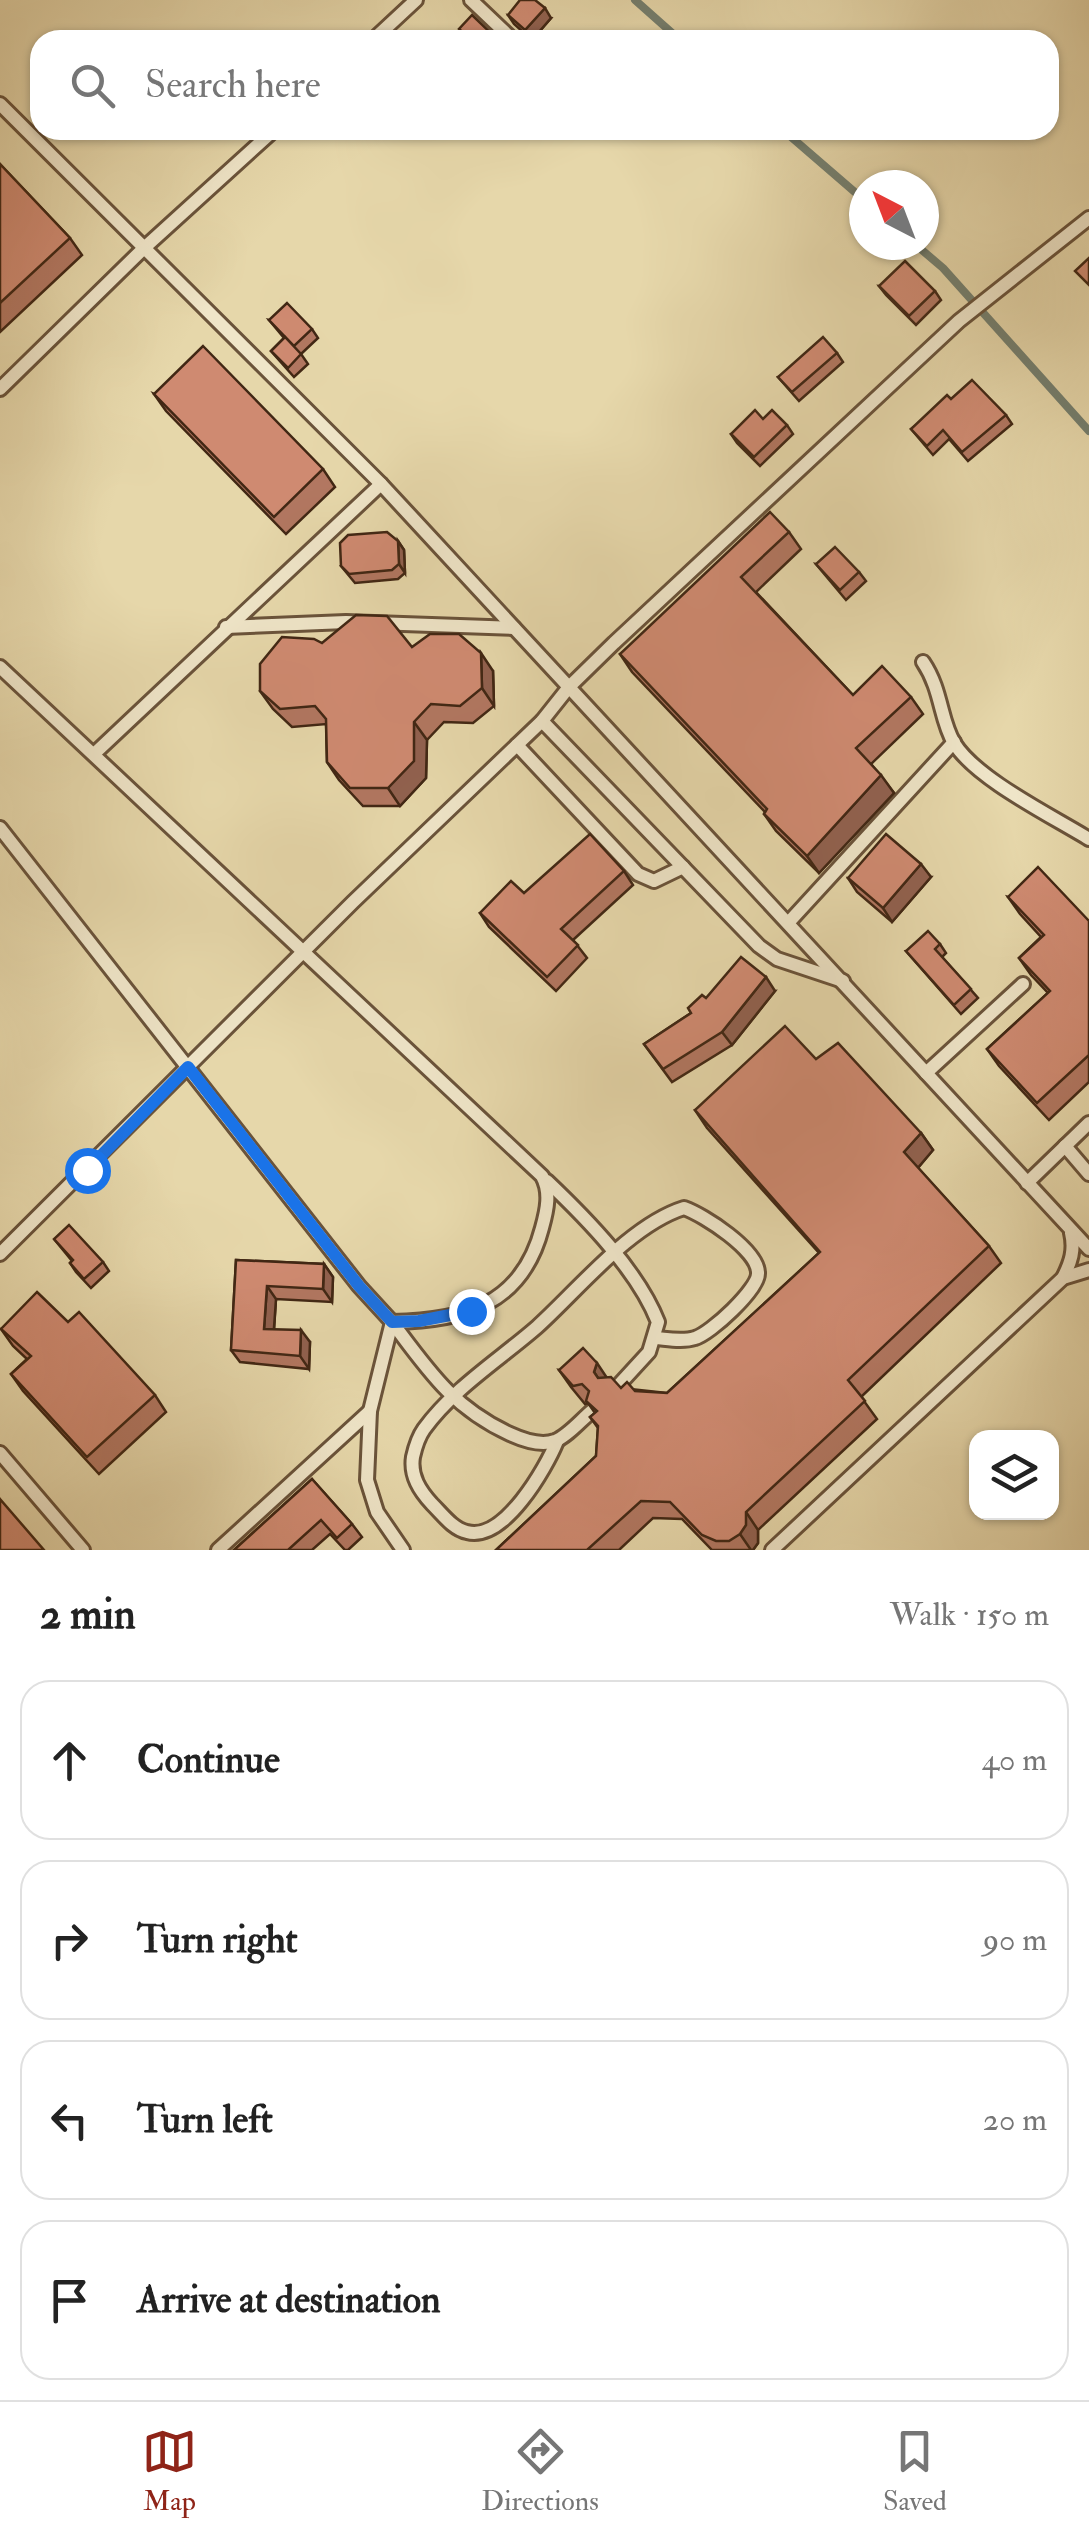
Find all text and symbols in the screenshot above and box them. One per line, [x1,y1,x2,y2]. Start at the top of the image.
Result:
search box [30,30,1059,140]
icon: search [65,58,120,113]
text: Search here [145,61,321,109]
north arrow [849,170,939,260]
route start [65,1148,111,1194]
route end [449,1289,495,1335]
map controls [969,1430,1059,1520]
button: layers [969,1430,1059,1520]
text: 2 min [40,1589,136,1641]
text: Walk · 150 m [890,1595,1049,1635]
icon: ahead [42,1733,97,1788]
text: Continue [137,1736,280,1784]
text: 40 m [982,1740,1047,1780]
icon: right [42,1913,97,1968]
text: Turn right [137,1916,298,1964]
text: 90 m [983,1920,1047,1960]
icon: left [42,2093,97,2148]
text: Turn left [137,2096,273,2144]
text: 20 m [983,2100,1047,2140]
icon: arrive [42,2273,97,2328]
text: Arrive at destination [137,2276,441,2324]
tab: Map [142,2424,197,2519]
tab: Directions [481,2424,599,2519]
tab: Saved [883,2424,947,2519]

